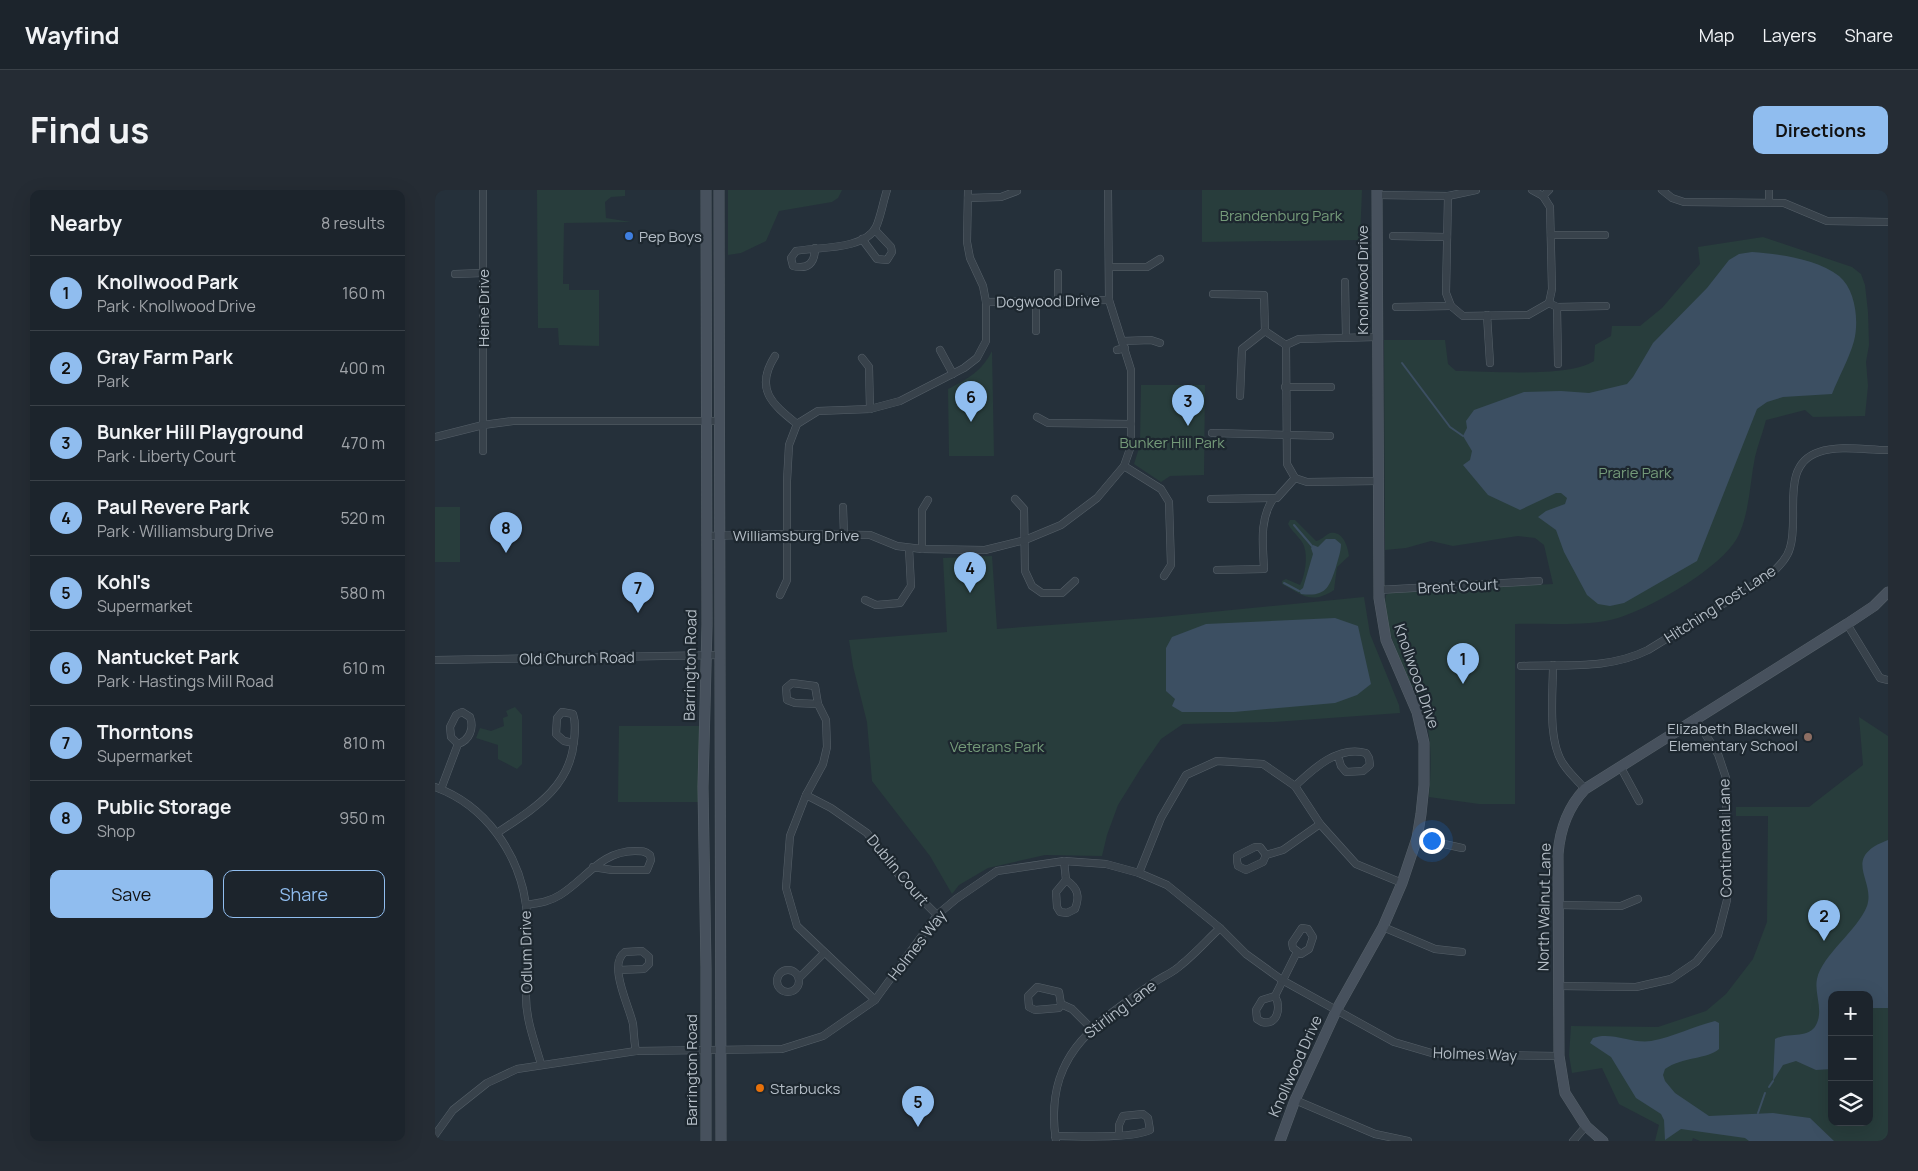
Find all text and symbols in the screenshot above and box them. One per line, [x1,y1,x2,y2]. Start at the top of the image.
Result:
text: Wayfind [25,18,120,51]
text: Map [1699,23,1734,47]
text: Layers [1762,23,1816,47]
text: Share [1844,23,1893,47]
text: Find us [30,106,149,154]
button: Directions [1753,106,1888,154]
park label: Brandenburg Park [1220,205,1343,226]
text: Nearby [50,209,122,237]
text: 8 results [321,212,385,234]
street label: Knollwood Drive [1352,225,1373,335]
place label: Pep Boys [639,226,702,247]
marker: Pep Boys [623,230,635,242]
text: Knollwood Park [97,269,238,295]
street label: Heine Drive [473,269,494,347]
text: 1 [62,282,70,304]
text: 160 m [342,282,385,304]
street label: Dogwood Drive [996,290,1100,312]
text: Park · Knollwood Drive [97,295,256,317]
text: Gray Farm Park [97,344,233,370]
text: 2 [61,357,71,379]
text: 400 m [339,357,385,379]
text: Park [97,370,129,392]
pin: 6 [955,381,987,422]
pin: 3 [1172,385,1204,426]
text: Bunker Hill Playground [97,419,303,445]
text: 3 [61,432,71,454]
text: 470 m [341,432,385,454]
park label: Bunker Hill Park [1119,432,1225,453]
text: Park · Liberty Court [97,445,236,467]
park label: Prarie Park [1598,462,1672,483]
text: Paul Revere Park [97,494,249,520]
text: 4 [61,507,71,529]
text: 520 m [341,507,385,529]
pin: 8 [490,512,522,553]
text: Park · Williamsburg Drive [97,520,274,542]
street label: Williamsburg Drive [733,525,859,546]
pin: 4 [954,552,986,593]
street label: Hitching Post Lane [1660,560,1780,648]
text: Kohl's [97,569,150,595]
pin: 7 [622,572,654,613]
street label: Brent Court [1417,573,1499,599]
text: 5 [61,582,71,604]
text: 580 m [340,582,385,604]
text: Supermarket [97,595,193,617]
street label: Barrington Road [679,609,701,721]
street label: Knollwood Drive [1389,621,1445,731]
pin: 1 [1447,643,1479,684]
text: Nantucket Park [97,644,239,670]
street label: Old Church Road [519,646,635,670]
text: 6 [61,657,71,679]
text: 610 m [343,657,385,679]
text: Park · Hastings Mill Road [97,670,274,692]
place label: Elizabeth Blackwell Elementary School [1667,718,1798,756]
text: Thorntons [97,719,193,745]
marker: Elizabeth Blackwell Elementary School [1802,731,1814,743]
text: 7 [62,732,70,754]
text: 810 m [343,732,385,754]
park label: Veterans Park [950,736,1045,757]
text: Supermarket [97,745,193,767]
street label: Continental Lane [1713,778,1737,898]
text: Public Storage [97,794,231,820]
text: 8 [61,807,71,829]
text: 950 m [339,807,385,829]
text: Shop [97,820,135,842]
your location [1419,828,1445,854]
street label: Dublin Court [862,830,934,910]
street label: North Walnut Lane [1532,843,1556,971]
button: Save [50,870,213,918]
button: Share [223,870,385,918]
pin: 2 [1808,900,1840,941]
street label: Holmes Way [883,905,951,985]
street label: Odlum Drive [515,910,537,994]
street label: Stirling Lane [1080,975,1161,1043]
map controls [1828,991,1873,1126]
button: + [1828,991,1873,1036]
street label: Knollwood Drive [1263,1011,1327,1120]
street label: Barrington Road [681,1014,702,1126]
button: − [1828,1036,1873,1081]
street label: Holmes Way [1433,1042,1517,1066]
place label: Starbucks [770,1078,840,1099]
button: layers [1828,1081,1873,1126]
marker: Starbucks [754,1082,766,1094]
pin: 5 [902,1086,934,1127]

